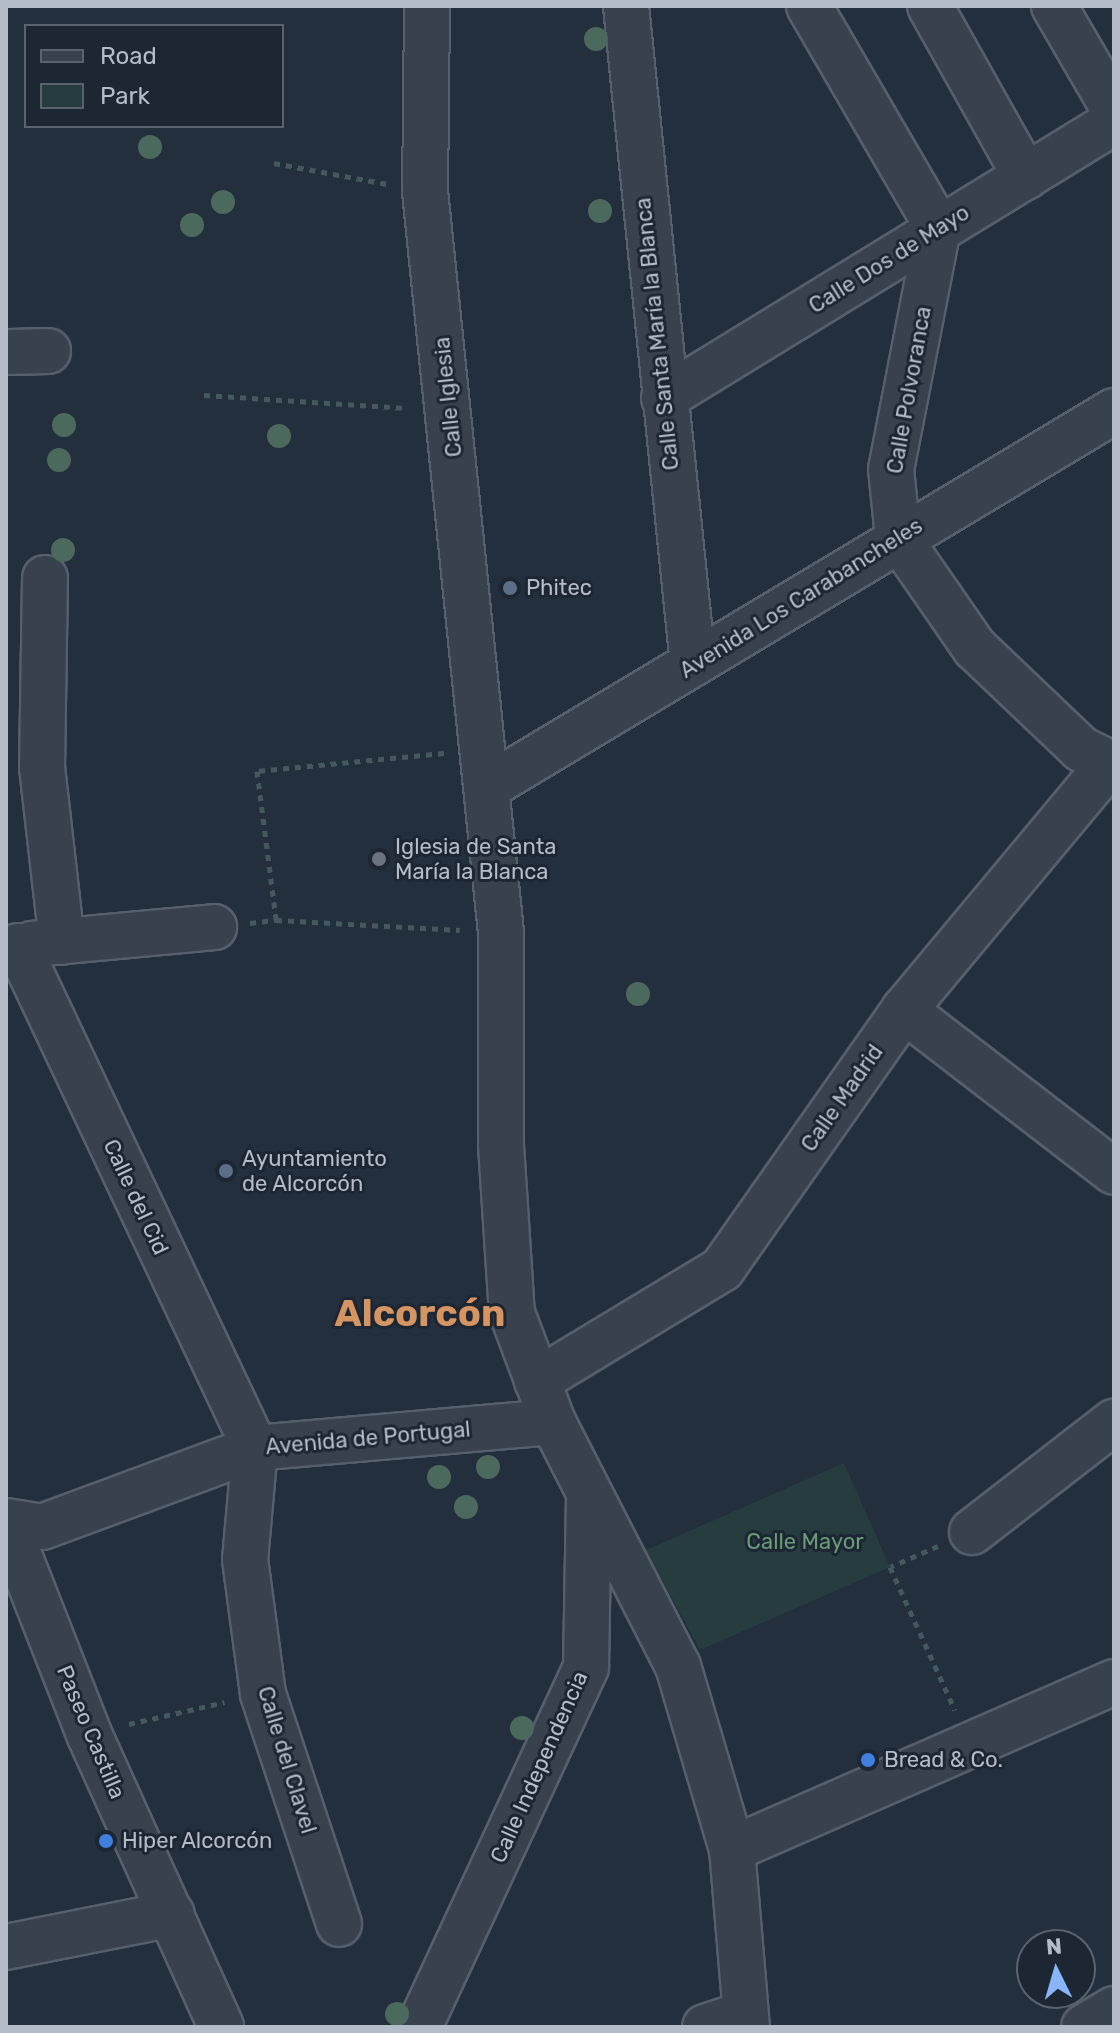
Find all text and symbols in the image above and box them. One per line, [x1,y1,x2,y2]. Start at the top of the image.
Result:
legend [24,24,284,128]
text: Road [100,42,157,70]
text: Park [100,82,150,110]
street label: Calle Santa María la Blanca [630,196,684,472]
street label: Calle Dos de Mayo [804,199,974,319]
street label: Calle Polvoranca [881,304,937,476]
street label: Calle Iglesia [429,336,467,458]
street label: Avenida Los Carabancheles [675,512,927,684]
place label: Phitec [526,575,592,601]
marker: Phitec [501,579,519,597]
place label: Iglesia de Santa María la Blanca [395,833,556,884]
marker: Iglesia de Santa María la Blanca [370,850,388,868]
street label: Calle Madrid [795,1039,889,1157]
street label: Calle del Cid [98,1135,174,1259]
place label: Ayuntamiento de Alcorcón [242,1145,387,1196]
marker: Ayuntamiento de Alcorcón [217,1162,235,1180]
district label: Alcorcón [335,1291,505,1337]
street label: Avenida de Portugal [264,1416,472,1460]
park label: Calle Mayor [746,1529,864,1555]
street label: Paseo Castilla [51,1661,131,1803]
street label: Calle Independencia [485,1667,593,1867]
street label: Calle del Clavel [252,1683,322,1837]
place label: Bread & Co. [884,1747,1003,1773]
marker: Bread & Co. [859,1751,877,1769]
place label: Hiper Alcorcón [122,1828,273,1854]
marker: Hiper Alcorcón [97,1832,115,1850]
north arrow [1016,1929,1096,2009]
text: N [1045,1932,1063,1961]

